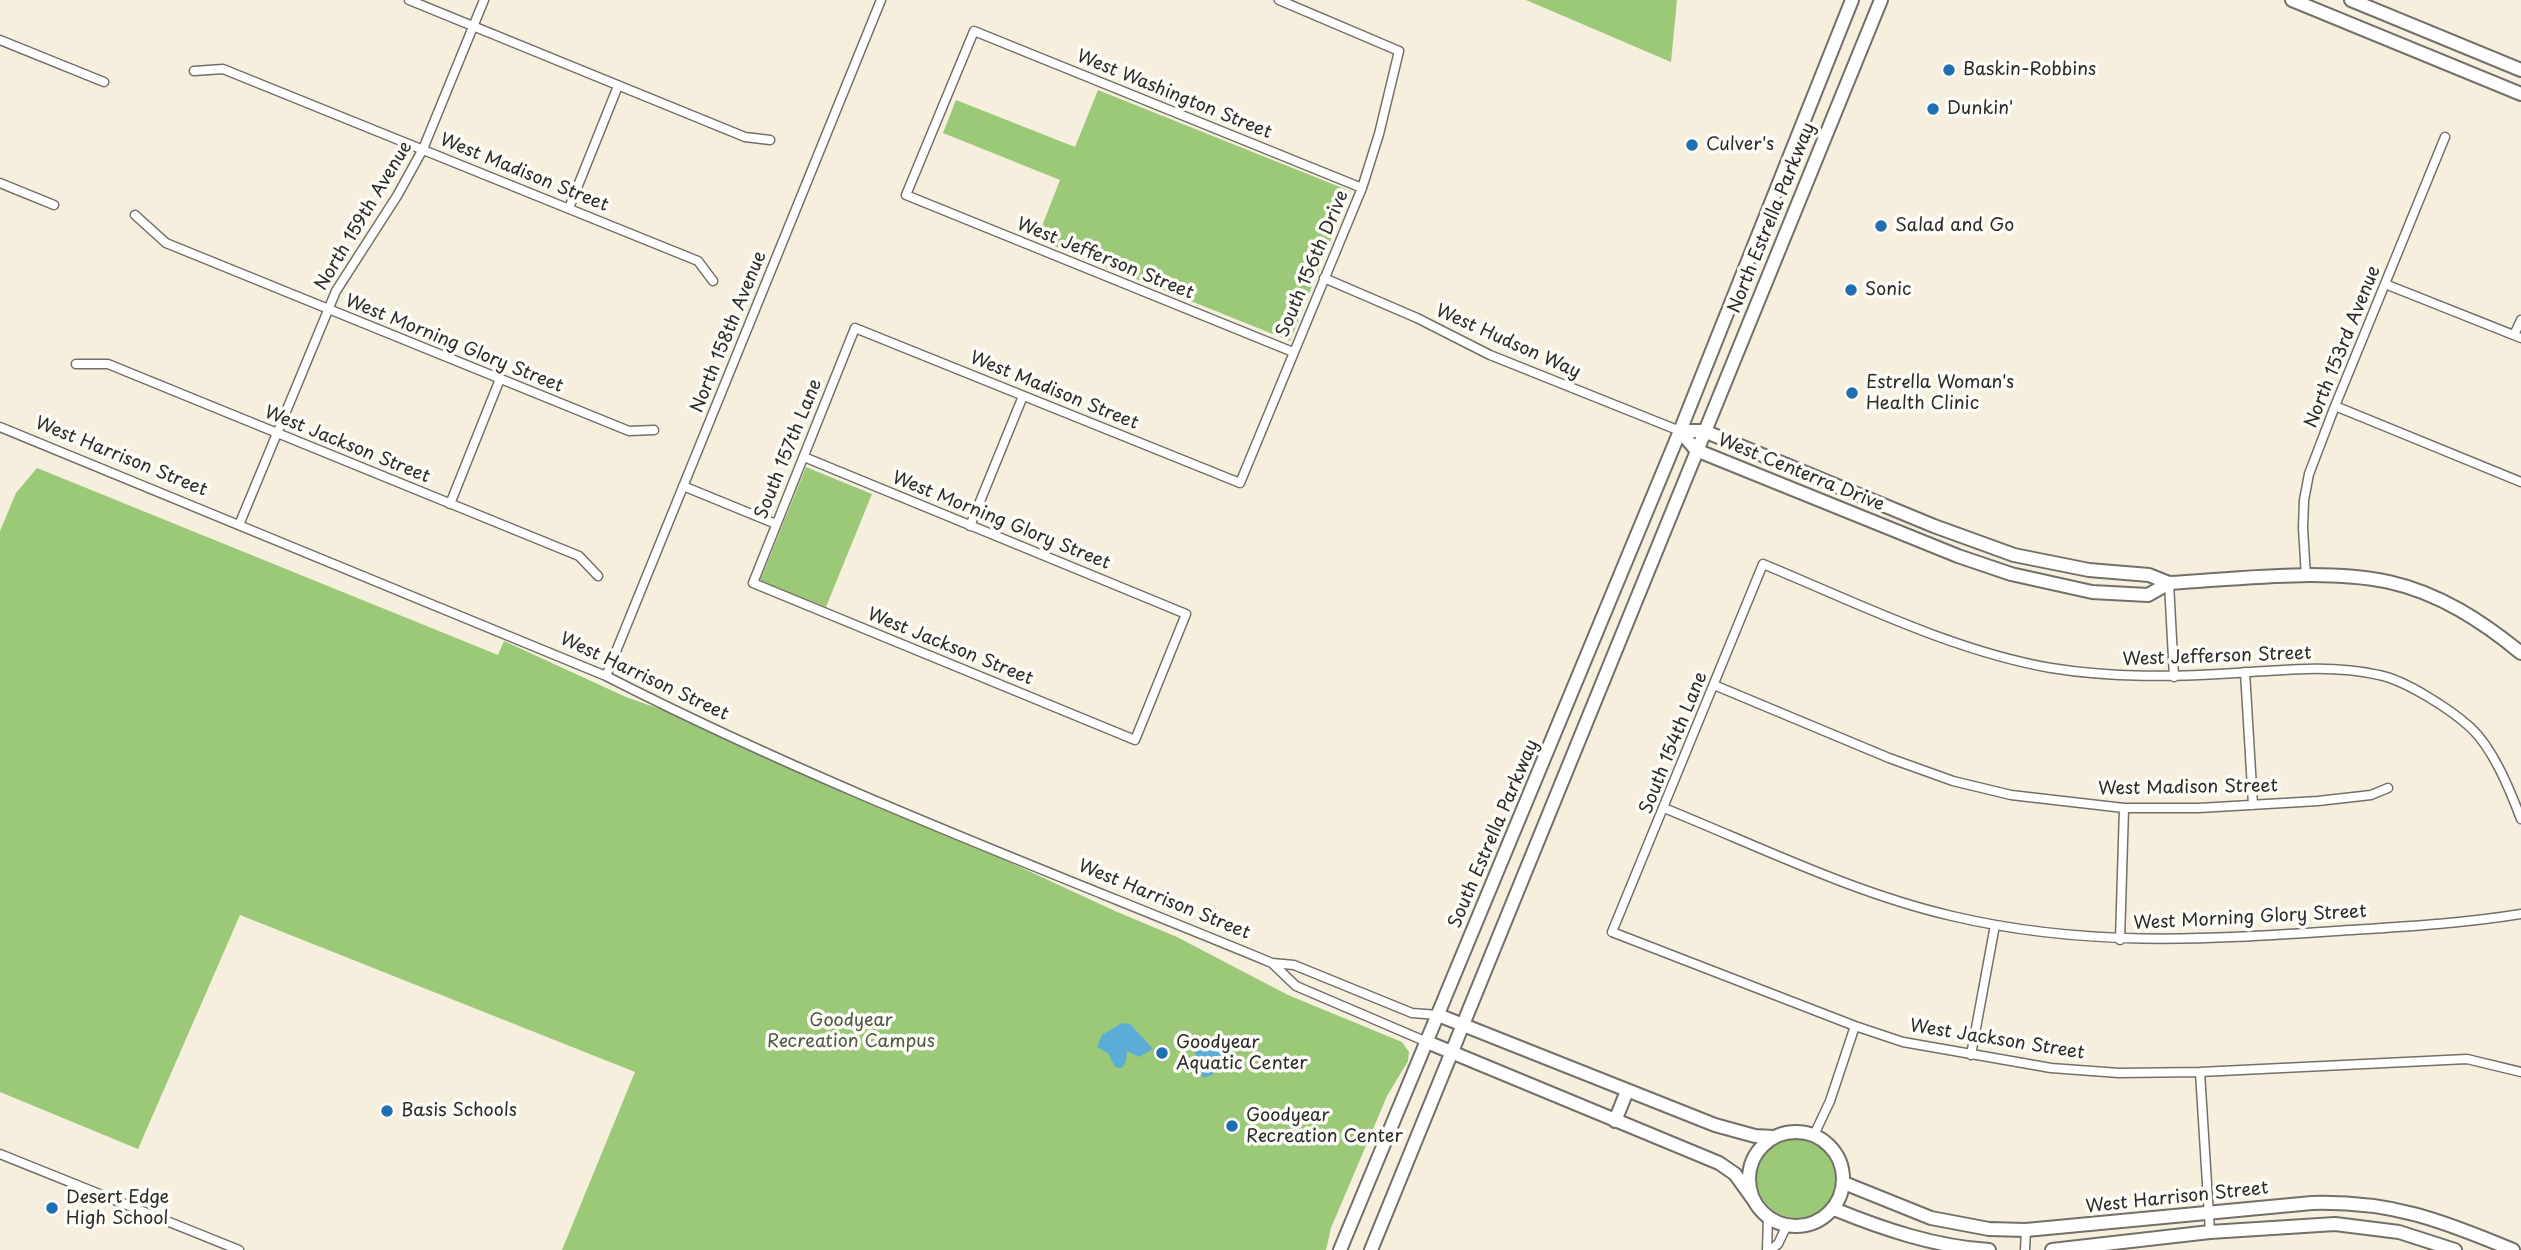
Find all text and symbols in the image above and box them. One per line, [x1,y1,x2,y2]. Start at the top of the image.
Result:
street label: West Washington Street [1073,46,1275,144]
place label: Baskin-Robbins [1963,59,2096,81]
marker: Baskin-Robbins [1941,62,1957,78]
place label: Dunkin' [1947,98,2013,120]
marker: Dunkin' [1925,101,1941,117]
street label: North Estrella Parkway [1724,120,1820,316]
street label: West Madison Street [437,129,611,217]
place label: Culver's [1706,134,1774,156]
street label: North 159th Avenue [311,137,417,295]
marker: Culver's [1684,137,1700,153]
street label: South 156th Drive [1272,187,1354,341]
street label: West Jefferson Street [1013,214,1197,304]
place label: Salad and Go [1895,215,2014,237]
marker: Salad and Go [1873,218,1889,234]
street label: North 158th Avenue [687,248,771,416]
street label: North 153rd Avenue [2301,263,2385,431]
place label: Sonic [1865,279,1911,301]
marker: Sonic [1843,282,1859,298]
street label: West Morning Glory Street [342,290,566,398]
street label: West Hudson Way [1432,300,1584,384]
street label: West Madison Street [967,347,1141,435]
place label: Estrella Woman's Health Clinic [1866,372,2014,414]
street label: South 157th Lane [751,376,827,522]
marker: Estrella Woman's Health Clinic [1844,385,1860,401]
street label: West Jackson Street [261,402,433,488]
street label: West Harrison Street [32,413,210,501]
street label: West Centerra Drive [1715,430,1887,516]
street label: West Morning Glory Street [889,467,1113,575]
street label: West Jackson Street [864,604,1036,690]
street label: West Harrison Street [556,628,732,726]
street label: West Jefferson Street [2122,643,2312,671]
street label: South 154th Lane [1636,669,1712,817]
street label: South Estrella Parkway [1444,736,1544,932]
street label: West Madison Street [2098,776,2278,800]
street label: West Harrison Street [1075,856,1253,944]
street label: West Morning Glory Street [2133,901,2367,935]
park label: Goodyear Recreation Campus [767,1010,935,1052]
street label: West Jackson Street [1908,1016,2086,1064]
place label: Goodyear Aquatic Center [1176,1032,1308,1074]
marker: Goodyear Aquatic Center [1154,1045,1170,1061]
place label: Basis Schools [401,1100,517,1122]
marker: Basis Schools [379,1103,395,1119]
place label: Goodyear Recreation Center [1246,1105,1403,1148]
marker: Goodyear Recreation Center [1224,1118,1240,1134]
street label: West Harrison Street [2085,1178,2269,1218]
place label: Desert Edge High School [66,1187,169,1230]
marker: Desert Edge High School [44,1200,60,1216]

